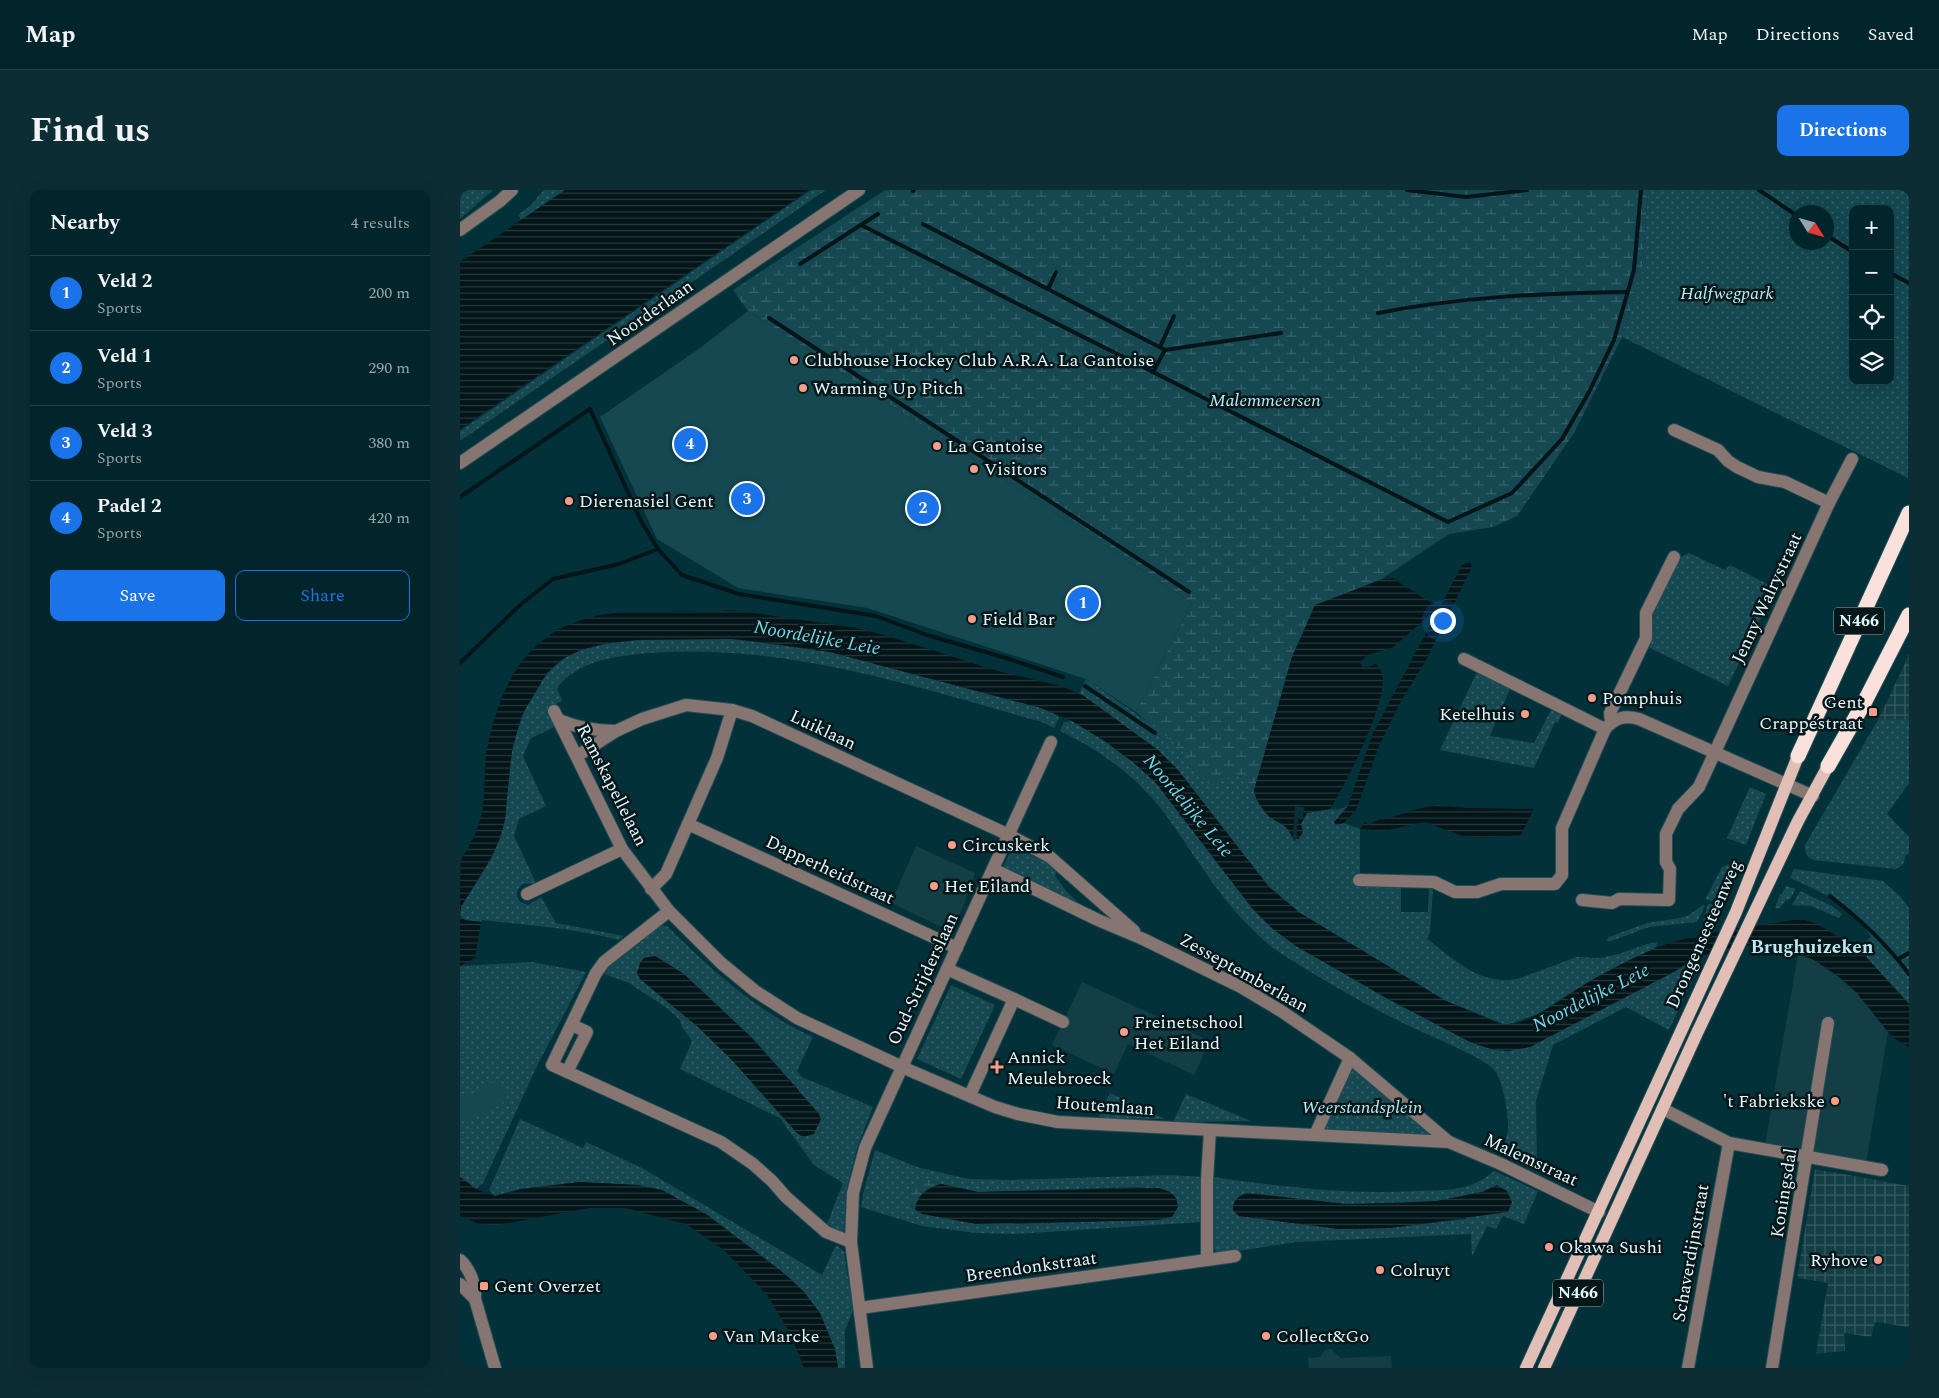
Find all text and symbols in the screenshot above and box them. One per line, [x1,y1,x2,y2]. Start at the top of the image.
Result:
text: Map [25,17,75,53]
text: Map [1692,21,1728,48]
text: Directions [1756,21,1840,48]
text: Saved [1868,21,1914,48]
text: Find us [30,104,150,157]
button: Directions [1777,105,1909,156]
north arrow [1789,205,1834,250]
map controls [1849,205,1894,385]
button: + [1849,205,1894,250]
text: Nearby [50,207,120,239]
text: 4 results [351,211,410,235]
button: − [1849,250,1894,295]
text: Veld 2 [97,267,152,296]
street label: Noorderlaan [601,273,699,353]
park label: Halfwegpark [1680,280,1774,307]
text: 1 [62,281,70,305]
text: 200 m [368,281,410,305]
button: locate [1849,295,1894,340]
text: Sports [97,296,142,320]
button: layers [1849,340,1894,385]
text: Veld 1 [97,342,152,371]
place label: Clubhouse Hockey Club A.R.A. La Gantoise [804,347,1154,374]
marker: Clubhouse Hockey Club A.R.A. La Gantoise [788,354,800,366]
text: 2 [62,356,70,380]
text: 290 m [368,356,410,380]
text: Sports [97,371,142,395]
place label: Warming Up Pitch [813,375,963,402]
marker: Warming Up Pitch [797,382,809,394]
park label: Malemmeersen [1209,387,1321,414]
text: Veld 3 [97,417,152,446]
pin: 4 [674,425,706,463]
text: 3 [62,431,70,455]
text: 380 m [368,431,410,455]
place label: La Gantoise [947,433,1043,460]
marker: La Gantoise [931,440,943,452]
text: Sports [97,446,142,470]
place label: Visitors [984,456,1047,483]
marker: Visitors [968,463,980,475]
pin: 3 [731,480,763,518]
place label: Dierenasiel Gent [579,488,714,515]
pin: 2 [907,489,939,527]
text: Padel 2 [97,492,162,521]
marker: Dierenasiel Gent [563,495,575,507]
text: 4 [62,506,70,530]
text: 420 m [368,506,410,530]
text: Sports [97,521,142,545]
street label: Jenny Walrystraat [1725,528,1809,668]
button: Save [50,570,225,621]
button: Share [235,570,410,621]
pin: 1 [1067,584,1099,622]
place label: Field Bar [982,606,1055,633]
your location [1430,608,1456,634]
road number: N466 [1834,608,1884,634]
water label: Noordelijke Leie [751,613,883,663]
marker: Field Bar [966,613,978,625]
place label: Pomphuis [1602,685,1683,712]
place label: Gent Crappéstraat [1759,689,1863,737]
marker: Pomphuis [1586,692,1598,704]
place label: Ketelhuis [1439,701,1515,728]
street label: Luiklaan [785,703,861,757]
marker: Gent Crappéstraat [1867,706,1879,718]
marker: Ketelhuis [1519,708,1531,720]
street label: Ramskapellelaan [569,719,655,851]
water label: Noordelijke Leie [1136,748,1240,864]
street label: Dapperheidstraat [761,828,899,912]
place label: Circuskerk [962,832,1050,859]
marker: Circuskerk [946,839,958,851]
street label: Drongensesteenweg [1659,855,1749,1013]
place label: Het Eiland [944,873,1030,900]
marker: Het Eiland [928,880,940,892]
street label: Oud-Strijderslaan [880,908,966,1050]
street label: Zesseptemberlaan [1174,926,1314,1020]
district label: Brughuizeken [1750,933,1874,962]
water label: Noordelijke Leie [1527,956,1655,1040]
place label: Freinetschool Het Eiland [1134,1009,1243,1057]
marker: Freinetschool Het Eiland [1118,1026,1130,1038]
place label: Annick Meulebroeck [1007,1044,1112,1092]
marker: Annick Meulebroeck [991,1061,1003,1073]
place label: 't Fabriekske [1723,1088,1825,1115]
street label: Houtemlaan [1055,1089,1155,1123]
park label: Weerstandsplein [1301,1094,1423,1121]
marker: 't Fabriekske [1829,1095,1841,1107]
street label: Malemstraat [1480,1126,1582,1194]
street label: Koningsdal [1764,1146,1804,1240]
street label: Schaverdijnstraat [1666,1182,1716,1324]
place label: Okawa Sushi [1559,1234,1662,1261]
marker: Okawa Sushi [1543,1241,1555,1253]
street label: Breendonkstraat [964,1244,1098,1290]
place label: Ryhove [1810,1247,1868,1274]
marker: Ryhove [1872,1254,1884,1266]
place label: Colruyt [1390,1257,1450,1284]
marker: Colruyt [1374,1264,1386,1276]
place label: Gent Overzet [494,1273,601,1300]
marker: Gent Overzet [478,1280,490,1292]
road number: N466 [1553,1280,1603,1306]
place label: Van Marcke [723,1323,819,1350]
place label: Collect&Go [1276,1323,1369,1350]
marker: Van Marcke [707,1330,719,1342]
marker: Collect&Go [1260,1330,1272,1342]

